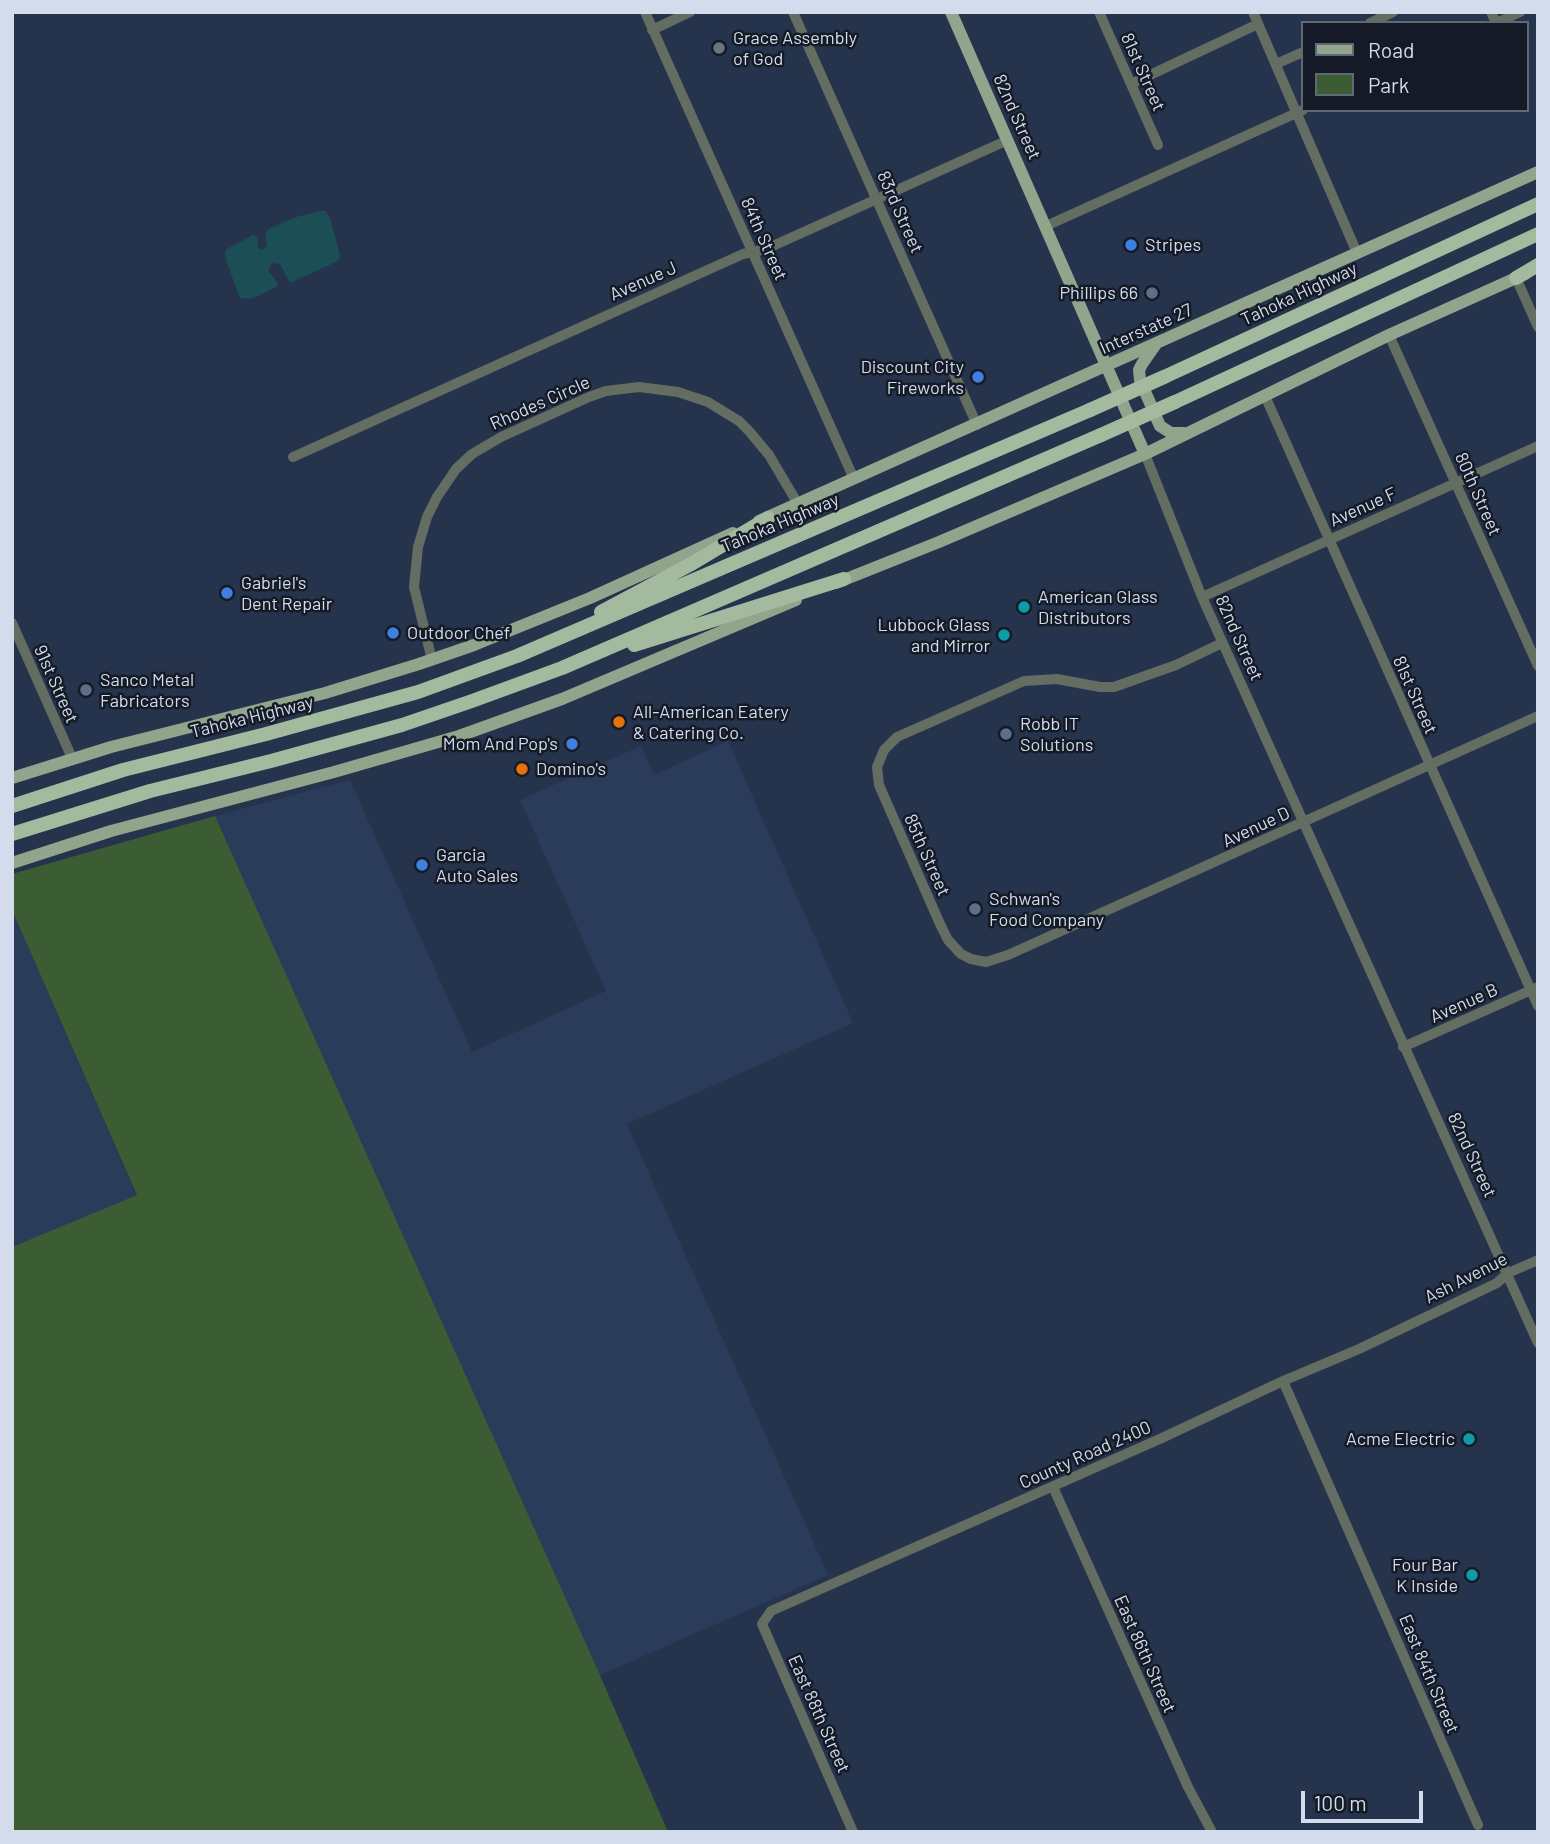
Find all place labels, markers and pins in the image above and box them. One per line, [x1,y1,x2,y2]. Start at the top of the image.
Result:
place label: Grace Assembly of God [733,27,857,70]
marker: Grace Assembly of God [711,40,727,56]
place label: Stripes [1145,234,1201,256]
marker: Stripes [1123,237,1139,253]
place label: Phillips 66 [1059,282,1138,304]
marker: Phillips 66 [1144,285,1160,301]
place label: Discount City Fireworks [861,356,964,398]
marker: Discount City Fireworks [970,369,986,385]
place label: Gabriel's Dent Repair [241,572,332,614]
marker: Gabriel's Dent Repair [219,585,235,601]
place label: American Glass Distributors [1038,586,1158,628]
marker: American Glass Distributors [1016,599,1032,615]
place label: Lubbock Glass and Mirror [877,614,990,656]
place label: Outdoor Chef [407,622,510,644]
marker: Outdoor Chef [385,625,401,641]
marker: Lubbock Glass and Mirror [996,627,1012,643]
place label: Sanco Metal Fabricators [100,669,194,712]
marker: Sanco Metal Fabricators [78,682,94,698]
place label: All-American Eatery & Catering Co. [633,701,789,744]
place label: Robb IT Solutions [1020,713,1093,756]
marker: All-American Eatery & Catering Co. [611,714,627,730]
marker: Robb IT Solutions [998,726,1014,742]
place label: Mom And Pop's [443,733,558,755]
marker: Mom And Pop's [564,736,580,752]
place label: Domino's [536,758,606,780]
marker: Domino's [514,761,530,777]
place label: Garcia Auto Sales [436,844,518,886]
marker: Garcia Auto Sales [414,857,430,873]
place label: Schwan's Food Company [989,888,1104,930]
marker: Schwan's Food Company [967,901,983,917]
place label: Acme Electric [1346,1428,1455,1450]
marker: Acme Electric [1461,1431,1477,1447]
place label: Four Bar K Inside [1392,1554,1458,1596]
marker: Four Bar K Inside [1464,1567,1480,1583]

